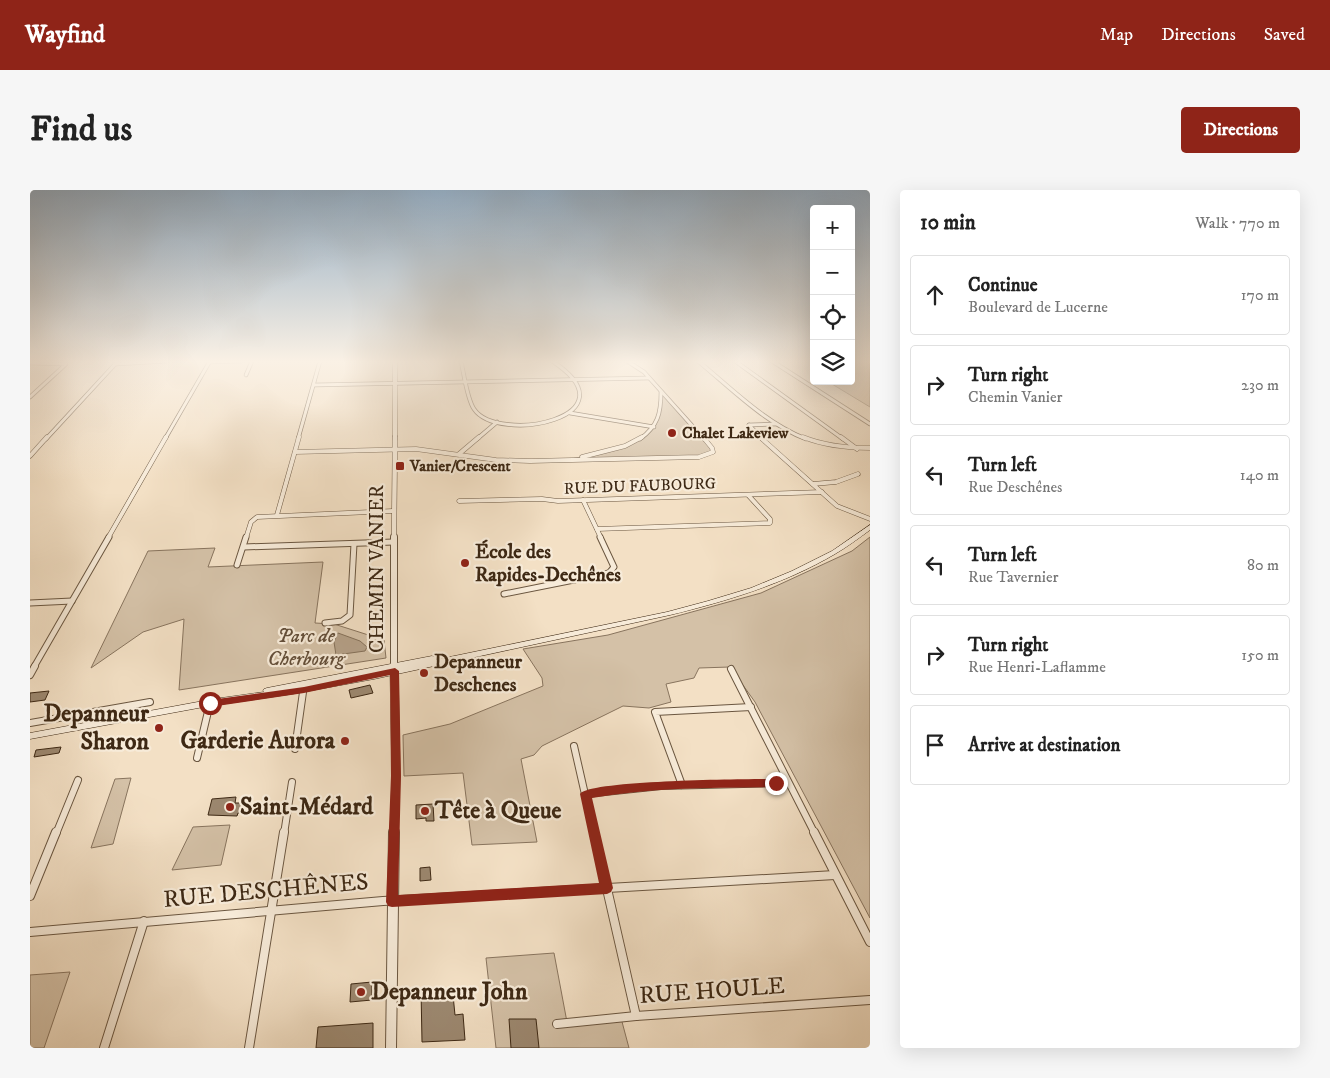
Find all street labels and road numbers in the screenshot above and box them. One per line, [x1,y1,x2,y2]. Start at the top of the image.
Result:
street label: RUE DU FAUBOURG [564,473,716,499]
street label: CHEMIN VANIER [365,485,390,653]
street label: RUE DESCHÊNES [162,867,370,915]
street label: RUE HOULE [638,971,786,1011]

